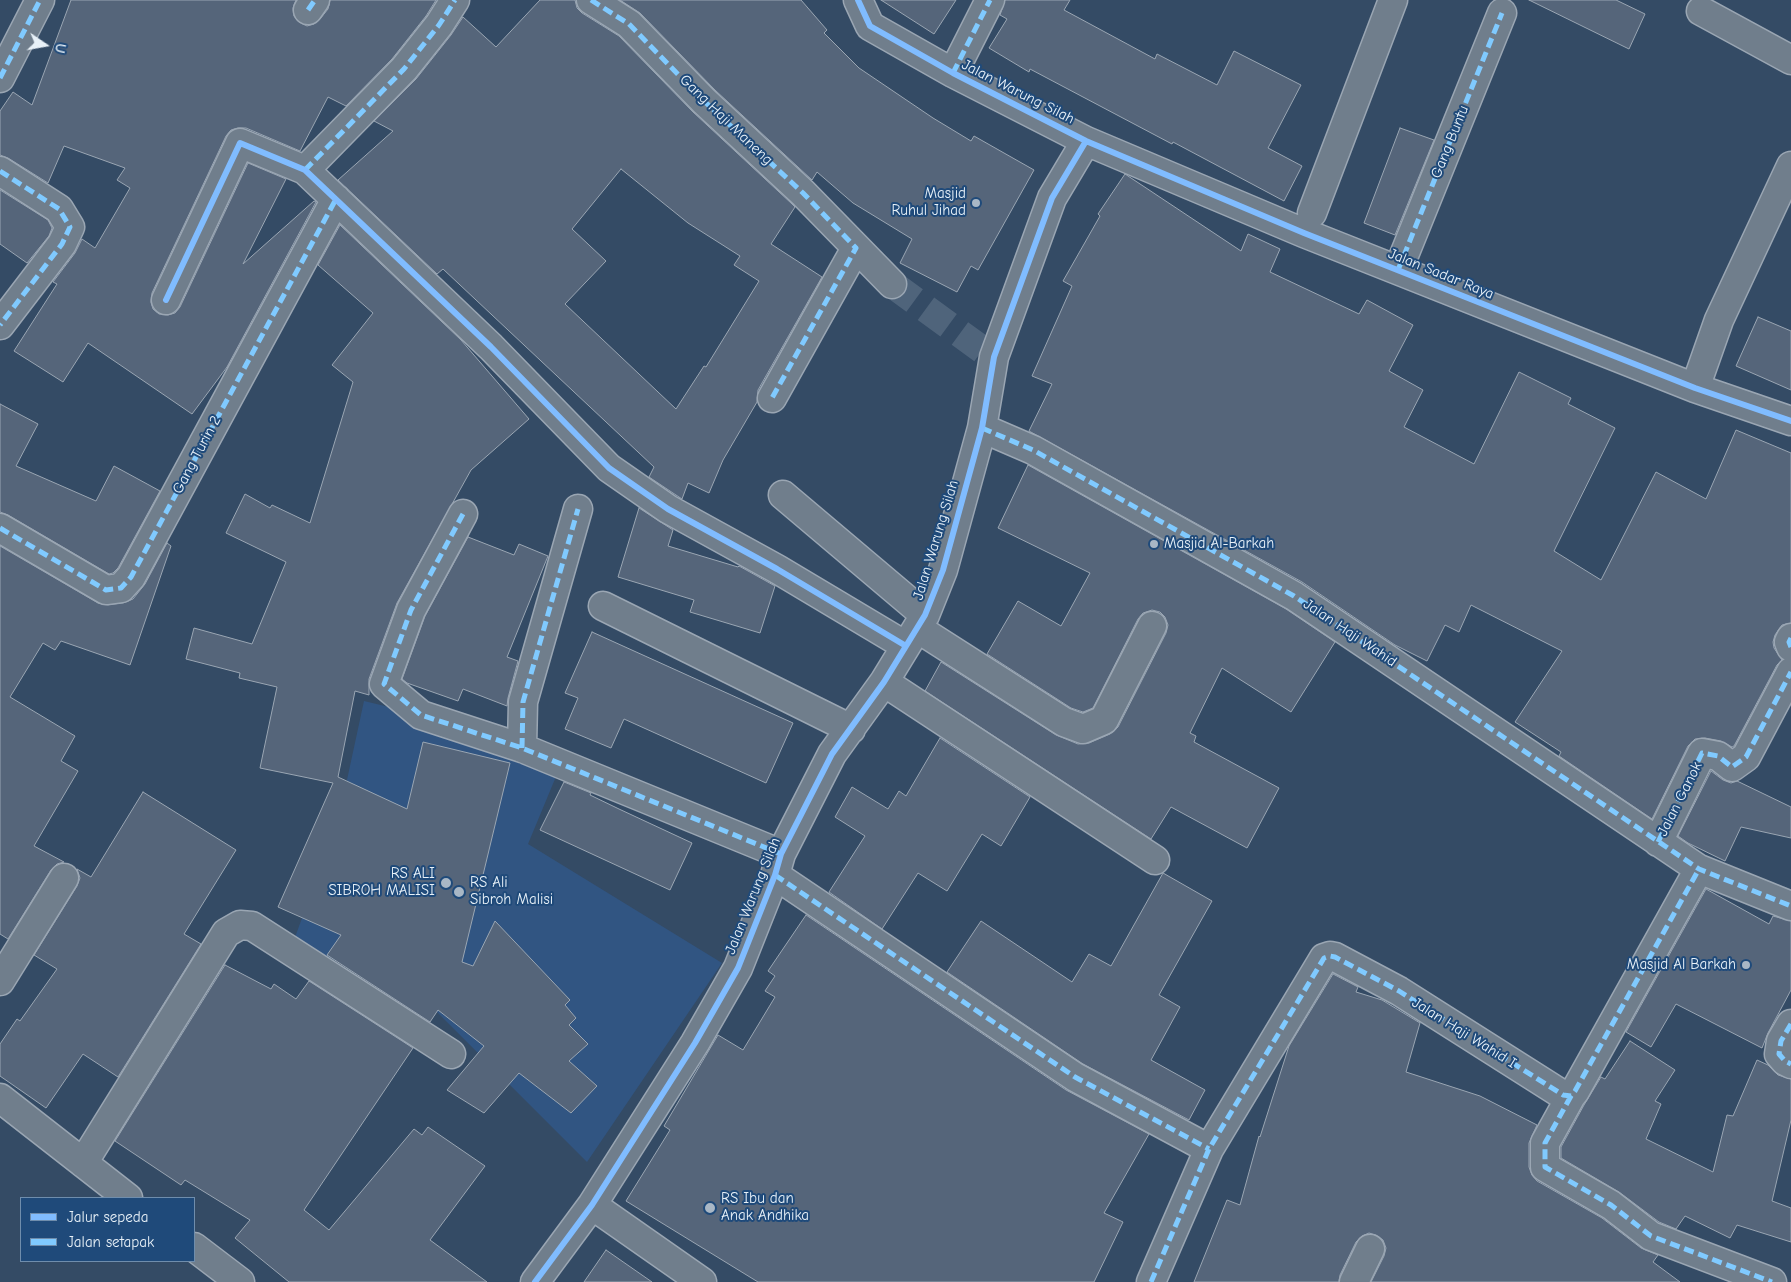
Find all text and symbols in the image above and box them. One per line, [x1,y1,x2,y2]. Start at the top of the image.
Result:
north arrow [20,20,70,70]
text: U [51,42,69,55]
street label: Jalan Warung Silah [959,56,1077,128]
street label: Gang Haji Maneng [676,71,776,169]
street label: Gang Buntu [1427,103,1473,181]
place label: Masjid Ruhul Jihad [891,185,966,220]
marker: Masjid Ruhul Jihad [970,197,982,209]
street label: Jalan Sadar Raya [1386,245,1496,303]
street label: Gang Turin 2 [169,413,225,497]
street label: Jalan Warung Silah [909,478,963,602]
place label: Masjid Al-Barkah [1164,535,1274,553]
marker: Masjid Al-Barkah [1148,538,1160,550]
street label: Jalan Haji Wahid [1300,595,1400,671]
street label: Jalan Ganok [1654,759,1706,839]
street label: Jalan Warung Silah [721,835,785,957]
place label: RS ALI SIBROH MALISI [328,865,435,900]
place label: RS Ali Sibroh Malisi [470,874,553,909]
marker: RS ALI SIBROH MALISI [439,876,453,890]
marker: RS Ali Sibroh Malisi [452,885,466,899]
place label: Masjid Al Barkah [1627,956,1736,974]
marker: Masjid Al Barkah [1740,959,1752,971]
street label: Jalan Haji Wahid I [1409,994,1519,1072]
place label: RS Ibu dan Anak Andhika [721,1190,809,1225]
legend [20,1197,195,1262]
marker: RS Ibu dan Anak Andhika [703,1201,717,1215]
text: Jalur sepeda [67,1208,148,1226]
text: Jalan setapak [67,1233,154,1251]

